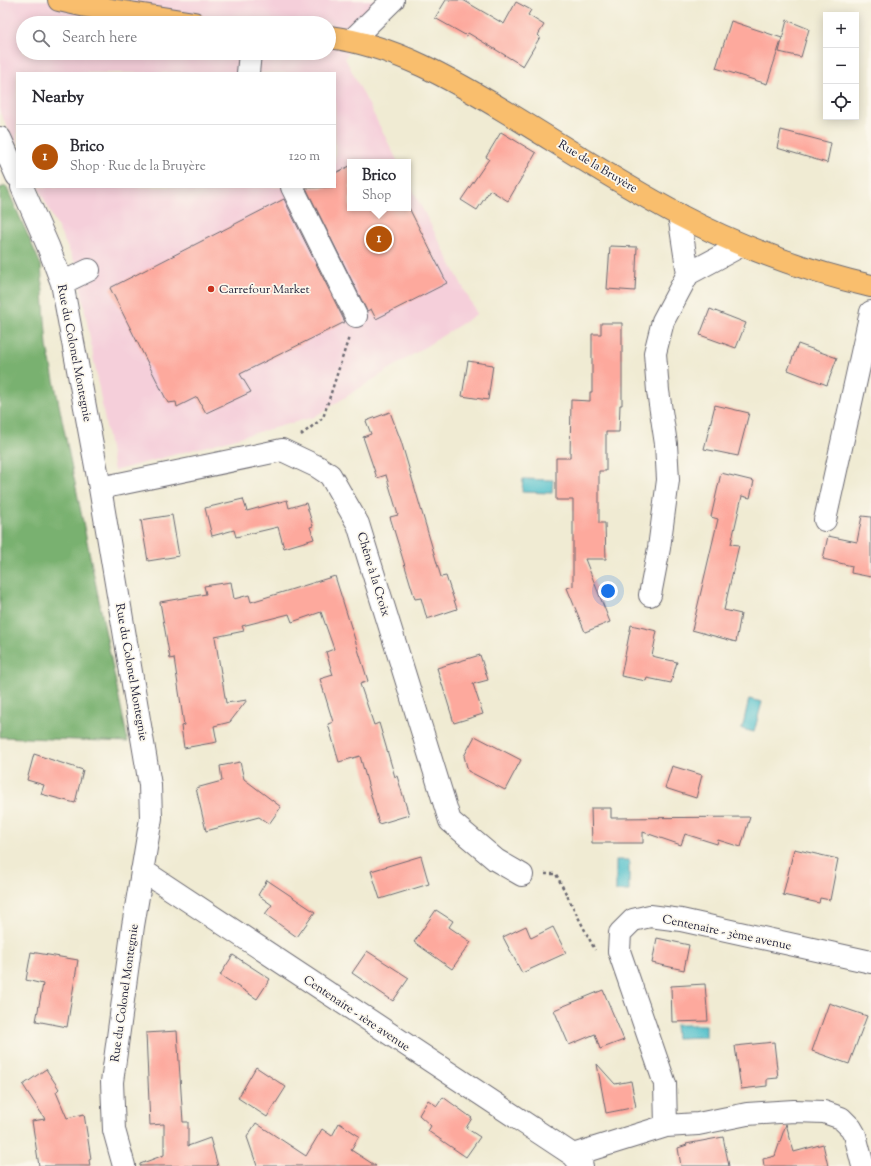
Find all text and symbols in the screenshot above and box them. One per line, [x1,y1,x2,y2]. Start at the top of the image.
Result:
map controls [823,12,859,120]
button: + [823,12,859,48]
search box [16,16,336,60]
icon: search [30,27,52,49]
text: Search here [62,28,137,49]
button: − [823,48,859,84]
button: locate [823,84,859,120]
text: Nearby [32,86,84,110]
street label: Rue de la Bruyère [554,136,641,198]
text: Brico [70,137,104,158]
text: 1 [43,148,47,166]
text: 120 m [289,148,320,166]
text: Shop · Rue de la Bruyère [70,158,206,176]
popup [347,159,411,211]
text: Brico [362,166,396,187]
text: Shop [362,187,391,205]
pin: 1 [366,224,392,254]
place label: Carrefour Market [219,281,310,299]
street label: Rue du Colonel Montegnie [52,283,96,424]
marker: Carrefour Market [206,284,216,294]
street label: Chêne à la Croix [352,530,395,619]
your location [598,581,618,601]
street label: Rue du Colonel Montegnie [110,602,152,743]
street label: Centenaire - 3ème avenue [661,911,793,956]
street label: Rue du Colonel Montegnie [106,922,144,1063]
street label: Centenaire - 1ère avenue [299,971,414,1057]

